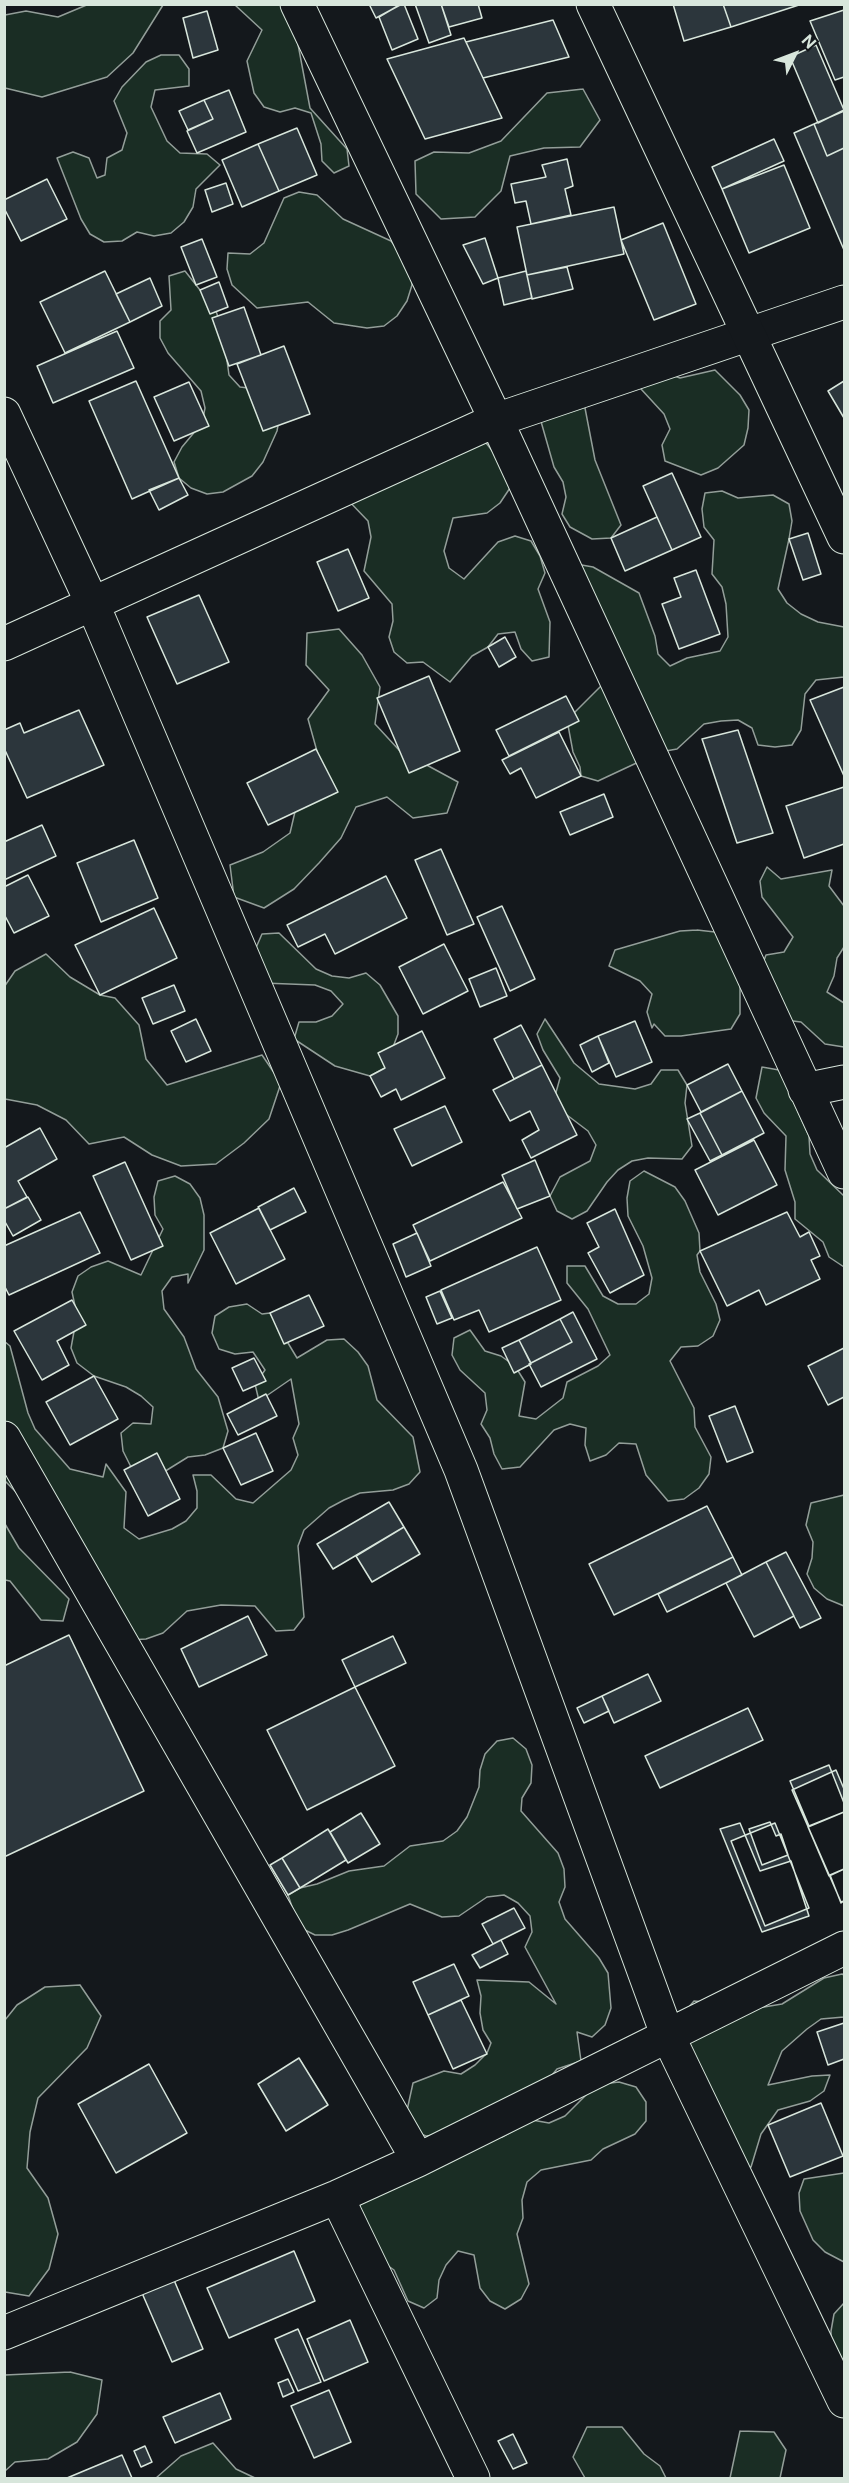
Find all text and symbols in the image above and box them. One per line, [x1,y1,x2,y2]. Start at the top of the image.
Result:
north arrow [765,24,825,84]
text: N [797,31,820,53]

